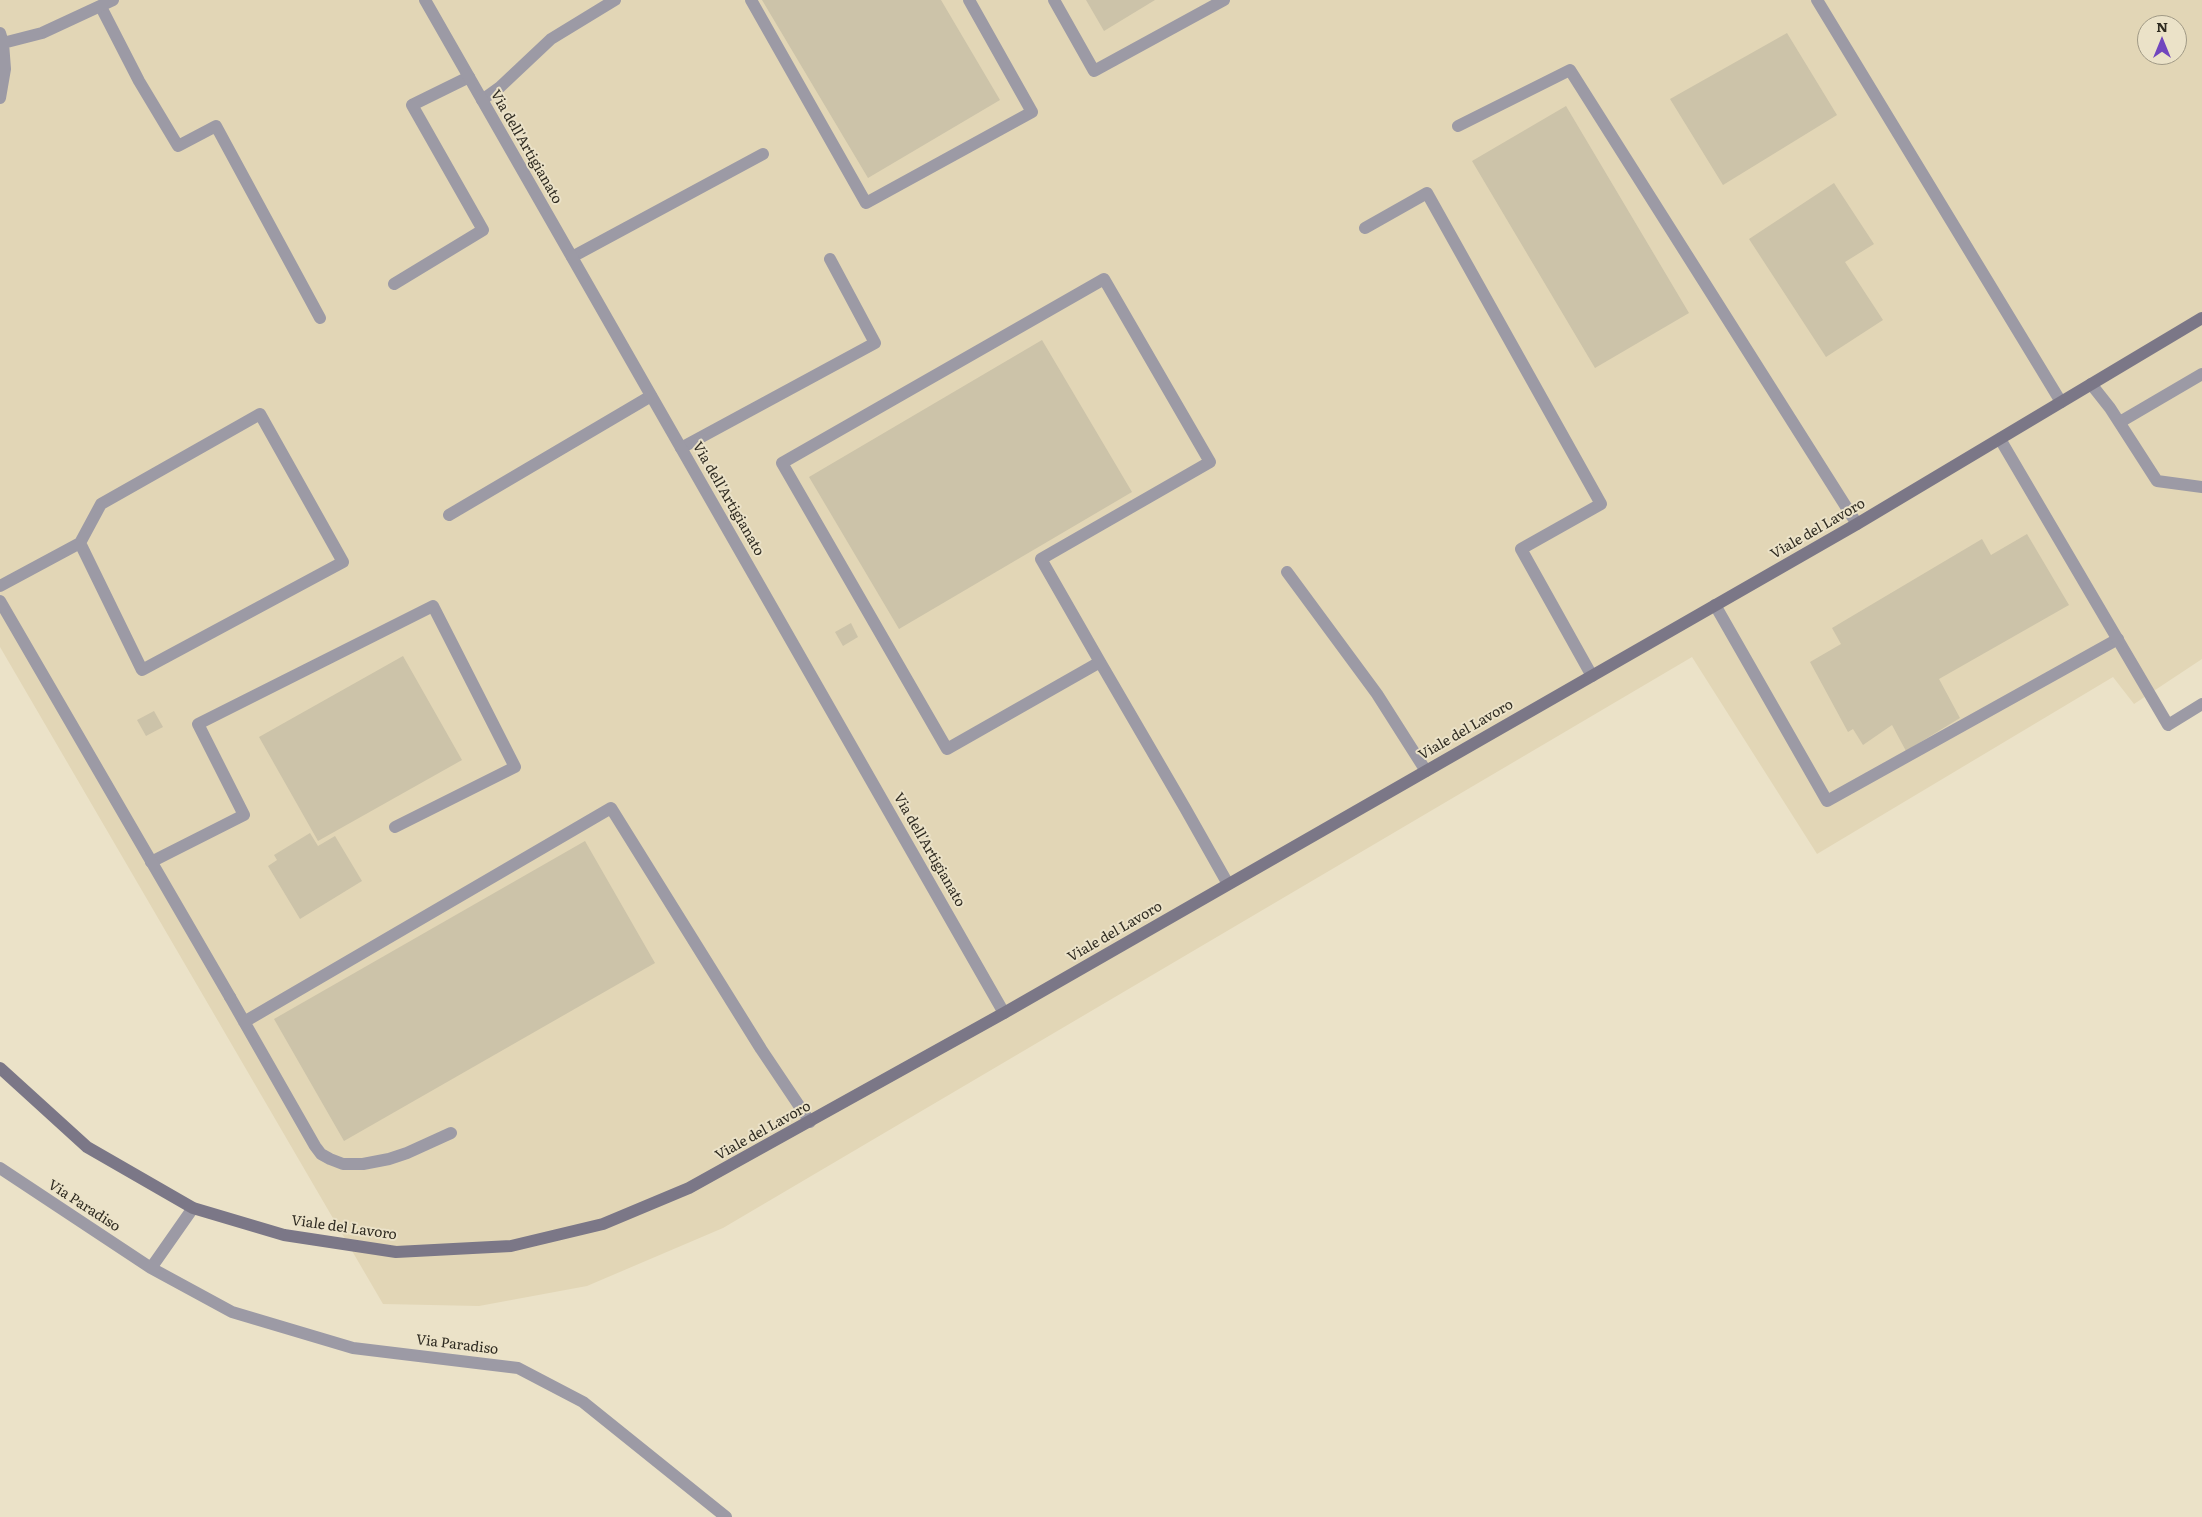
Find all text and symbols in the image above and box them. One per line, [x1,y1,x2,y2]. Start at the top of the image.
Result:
north arrow [2137,15,2187,65]
text: N [2156,16,2168,36]
street label: Via dell'Artigianato [486,87,566,207]
street label: Via dell'Artigianato [688,439,768,559]
street label: Viale del Lavoro [1768,495,1868,563]
street label: Viale del Lavoro [1416,696,1516,764]
street label: Via dell'Artigianato [889,790,969,910]
street label: Viale del Lavoro [1065,898,1165,966]
street label: Viale del Lavoro [712,1098,814,1164]
street label: Via Paradiso [45,1176,123,1236]
street label: Viale del Lavoro [290,1212,398,1244]
street label: Via Paradiso [415,1332,499,1358]

